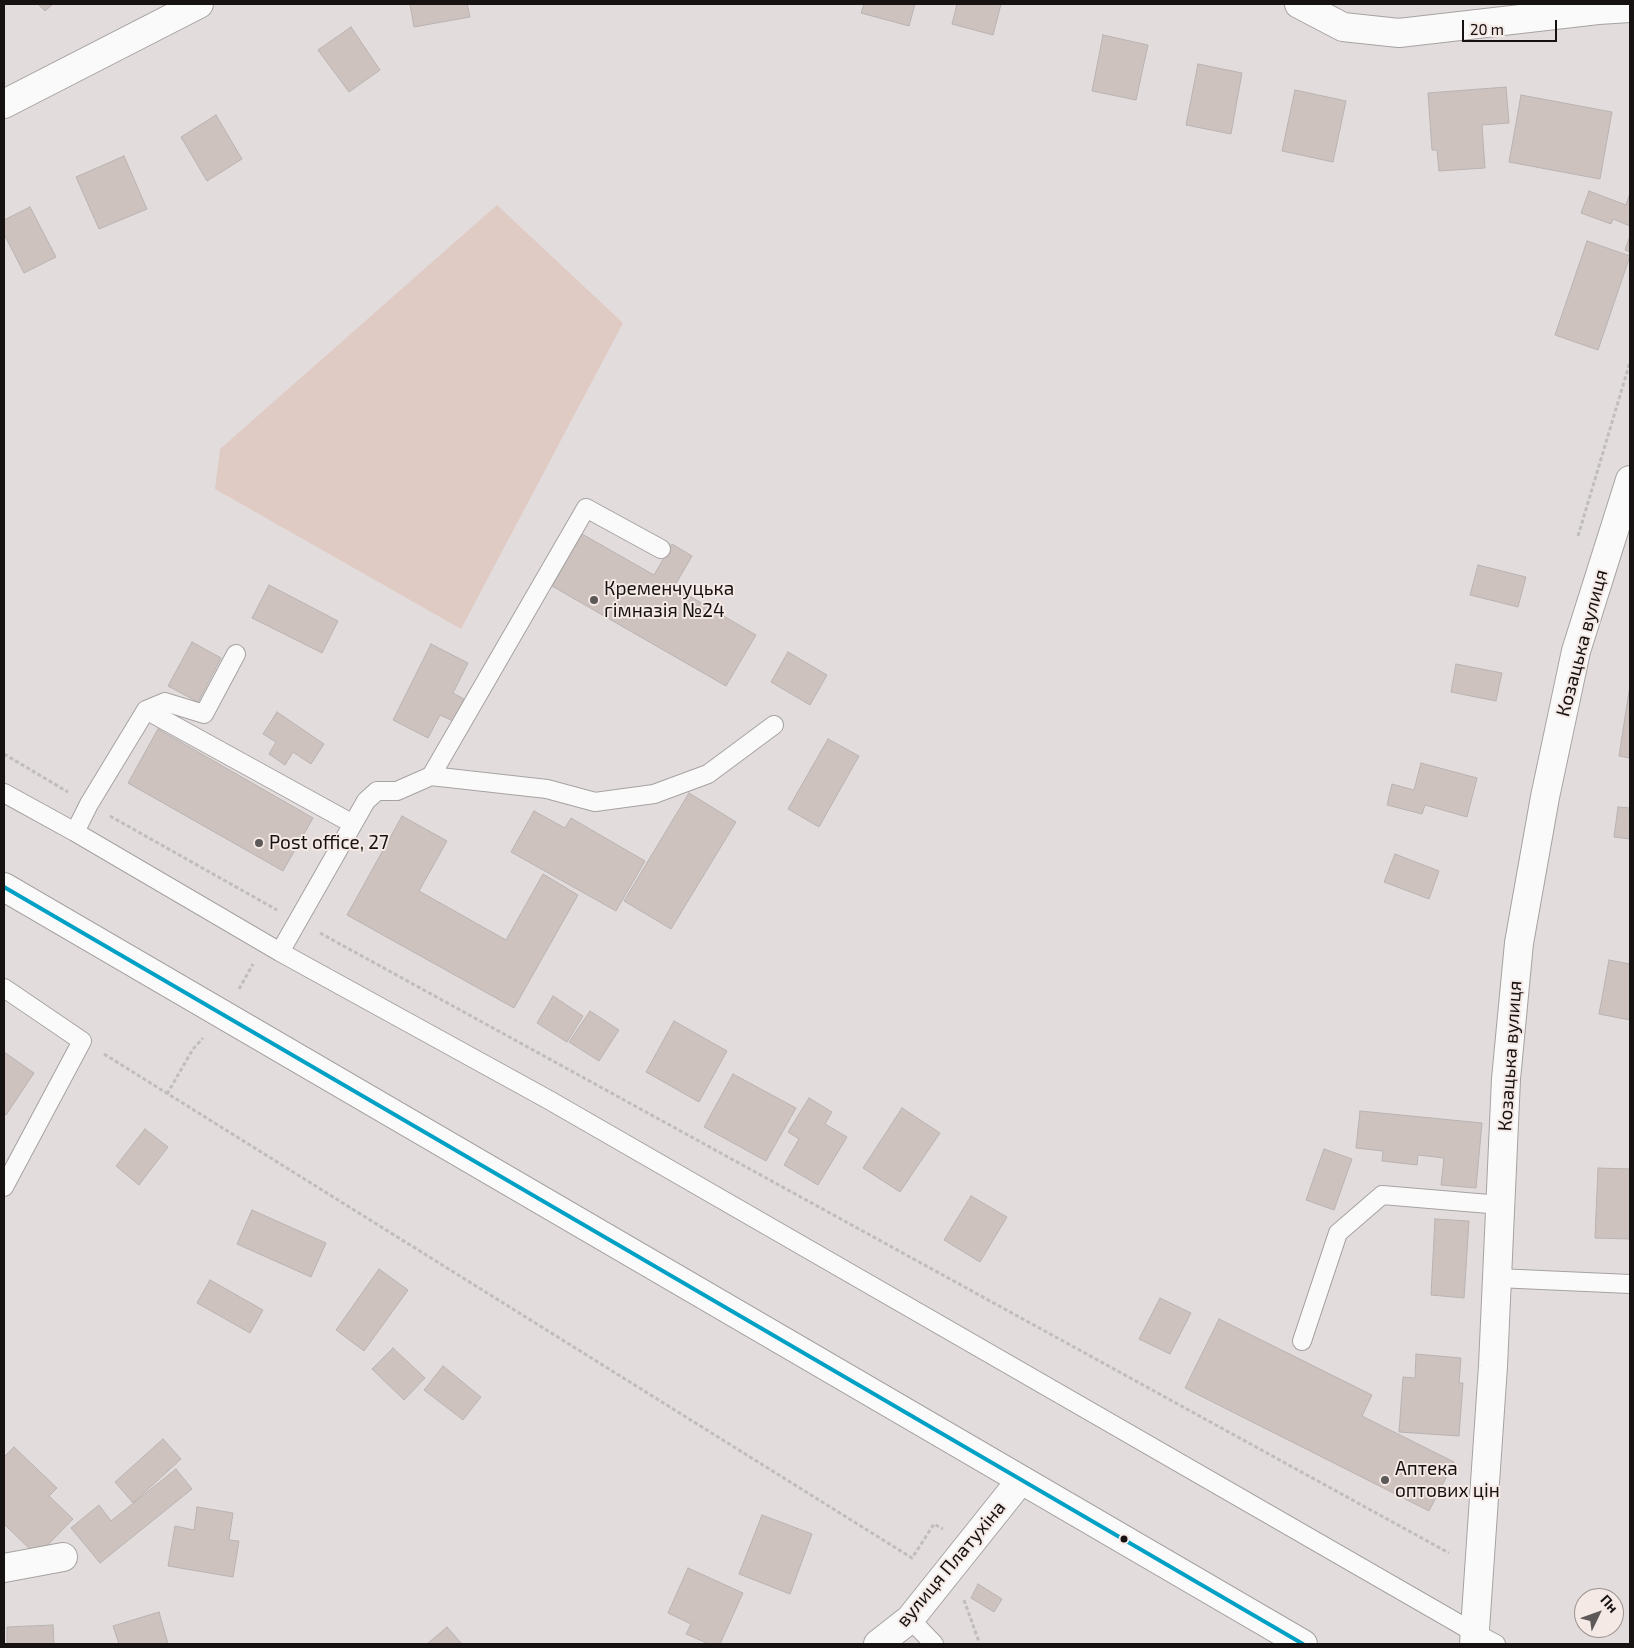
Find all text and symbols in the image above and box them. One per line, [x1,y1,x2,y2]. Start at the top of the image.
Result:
scale bar [1464,10,1559,42]
text: 20 m [1470,20,1504,38]
street label: Козацька вулиця [1551,567,1613,719]
place label: Кременчуцька гімназія №24 [604,578,734,622]
marker: Кременчуцька гімназія №24 [588,594,600,606]
place label: Post office, 27 [269,832,389,854]
marker: Post office, 27 [253,837,265,849]
street label: Козацька вулиця [1493,980,1527,1132]
place label: Аптека оптових цін [1395,1458,1500,1502]
marker: Аптека оптових цін [1379,1474,1391,1486]
street label: вулиця Платухіна [892,1496,1010,1632]
unlabelled marker [1119,1534,1129,1544]
north arrow [1574,1588,1624,1638]
text: Пн [1597,1591,1622,1616]

